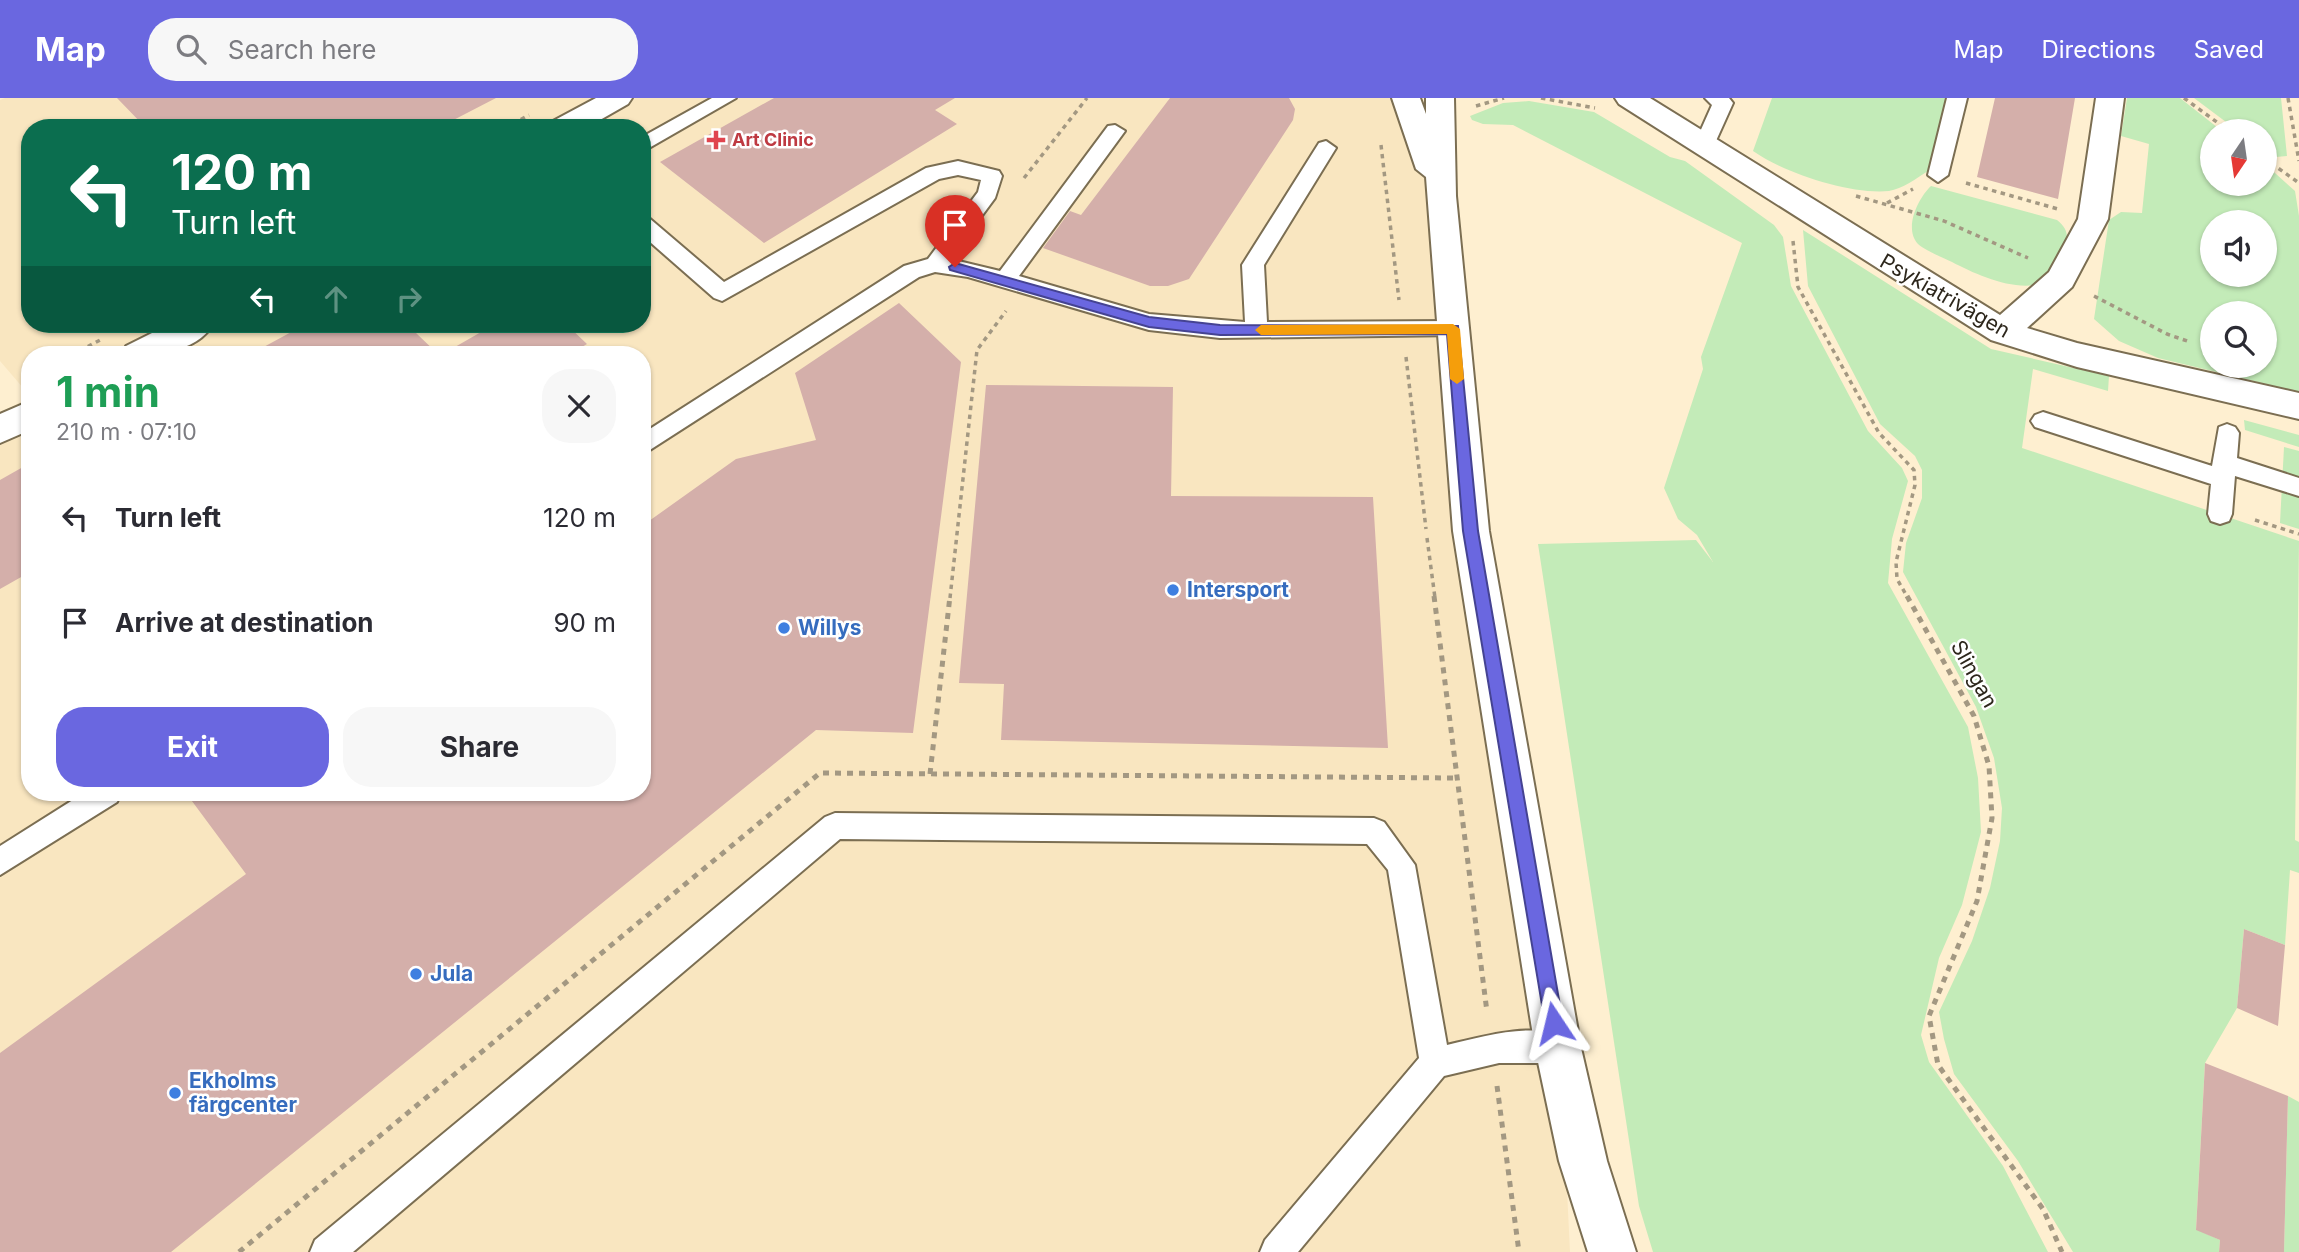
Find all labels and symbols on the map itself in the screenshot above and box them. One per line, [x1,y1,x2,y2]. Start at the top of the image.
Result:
north arrow [2200,119,2277,196]
place label: Art Clinic [732,129,814,150]
marker: Art Clinic [706,130,726,150]
pin [925,195,985,267]
street label: Psykiatrivägen [1876,248,2015,343]
place label: Intersport [1187,577,1289,602]
marker: Intersport [1165,582,1181,598]
place label: Willys [798,615,861,640]
marker: Willys [776,620,792,636]
street label: Slingan [1946,636,2003,712]
place label: Jula [430,961,473,986]
marker: Jula [408,966,424,982]
position arrow [1517,986,1591,1060]
place label: Ekholms färgcenter [189,1068,297,1117]
marker: Ekholms färgcenter [167,1085,183,1101]

